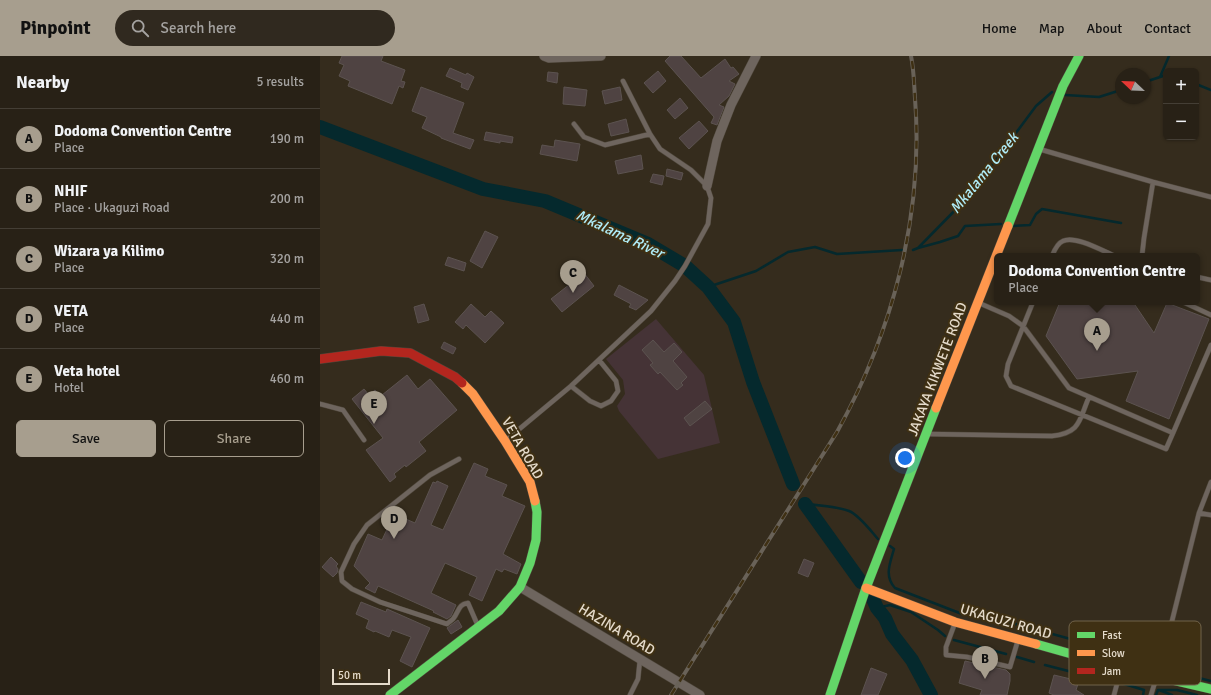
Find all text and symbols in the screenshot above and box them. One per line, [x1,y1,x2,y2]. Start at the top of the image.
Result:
search box [115,10,395,46]
text: Pinpoint [20,16,91,40]
icon: search [129,17,151,39]
text: Search here [161,19,236,37]
text: Home [982,20,1017,37]
text: Map [1039,20,1064,37]
text: About [1086,20,1122,37]
text: Contact [1144,20,1191,37]
north arrow [1115,68,1151,104]
map controls [1163,68,1199,140]
button: + [1163,68,1199,104]
text: Nearby [16,72,69,93]
text: 5 results [256,74,304,90]
button: − [1163,104,1199,140]
text: Dodoma Convention Centre [54,122,231,140]
water label: Mkalama Creek [946,128,1023,217]
text: A [25,131,33,147]
text: 190 m [270,131,304,147]
text: Place [54,140,84,156]
text: NHIF [54,182,87,200]
text: B [25,191,33,207]
text: 200 m [270,191,304,207]
text: Place · Ukaguzi Road [54,200,170,216]
water label: Mkalama River [573,206,669,263]
text: Wizara ya Kilimo [54,242,164,260]
text: C [25,251,33,267]
text: 320 m [270,251,304,267]
popup [994,253,1200,305]
text: Place [54,260,84,276]
pin: C [560,260,586,293]
text: Dodoma Convention Centre [1008,262,1186,280]
text: Place [1008,280,1039,296]
street label: JAKAYA KIKWETE ROAD [904,300,971,439]
text: VETA [54,302,88,320]
text: D [25,311,33,327]
text: 440 m [270,311,304,327]
pin: A [1084,318,1110,351]
text: Place [54,320,84,336]
text: Veta hotel [54,362,120,380]
text: E [25,371,33,387]
text: 460 m [270,371,304,387]
text: Hotel [54,380,84,396]
pin: E [361,391,387,424]
street label: VETA ROAD [498,414,547,482]
button: Save [16,420,156,457]
button: Share [164,420,304,457]
your location [895,448,915,468]
pin: D [381,506,407,539]
street label: HAZINA ROAD [576,600,658,659]
street label: UKAGUZI ROAD [958,600,1053,643]
legend [1069,621,1201,685]
text: Fast [1102,629,1122,642]
pin: B [972,646,998,679]
text: Slow [1102,647,1125,660]
text: Jam [1102,665,1121,678]
scale bar [332,667,390,686]
text: 50 m [338,669,361,682]

